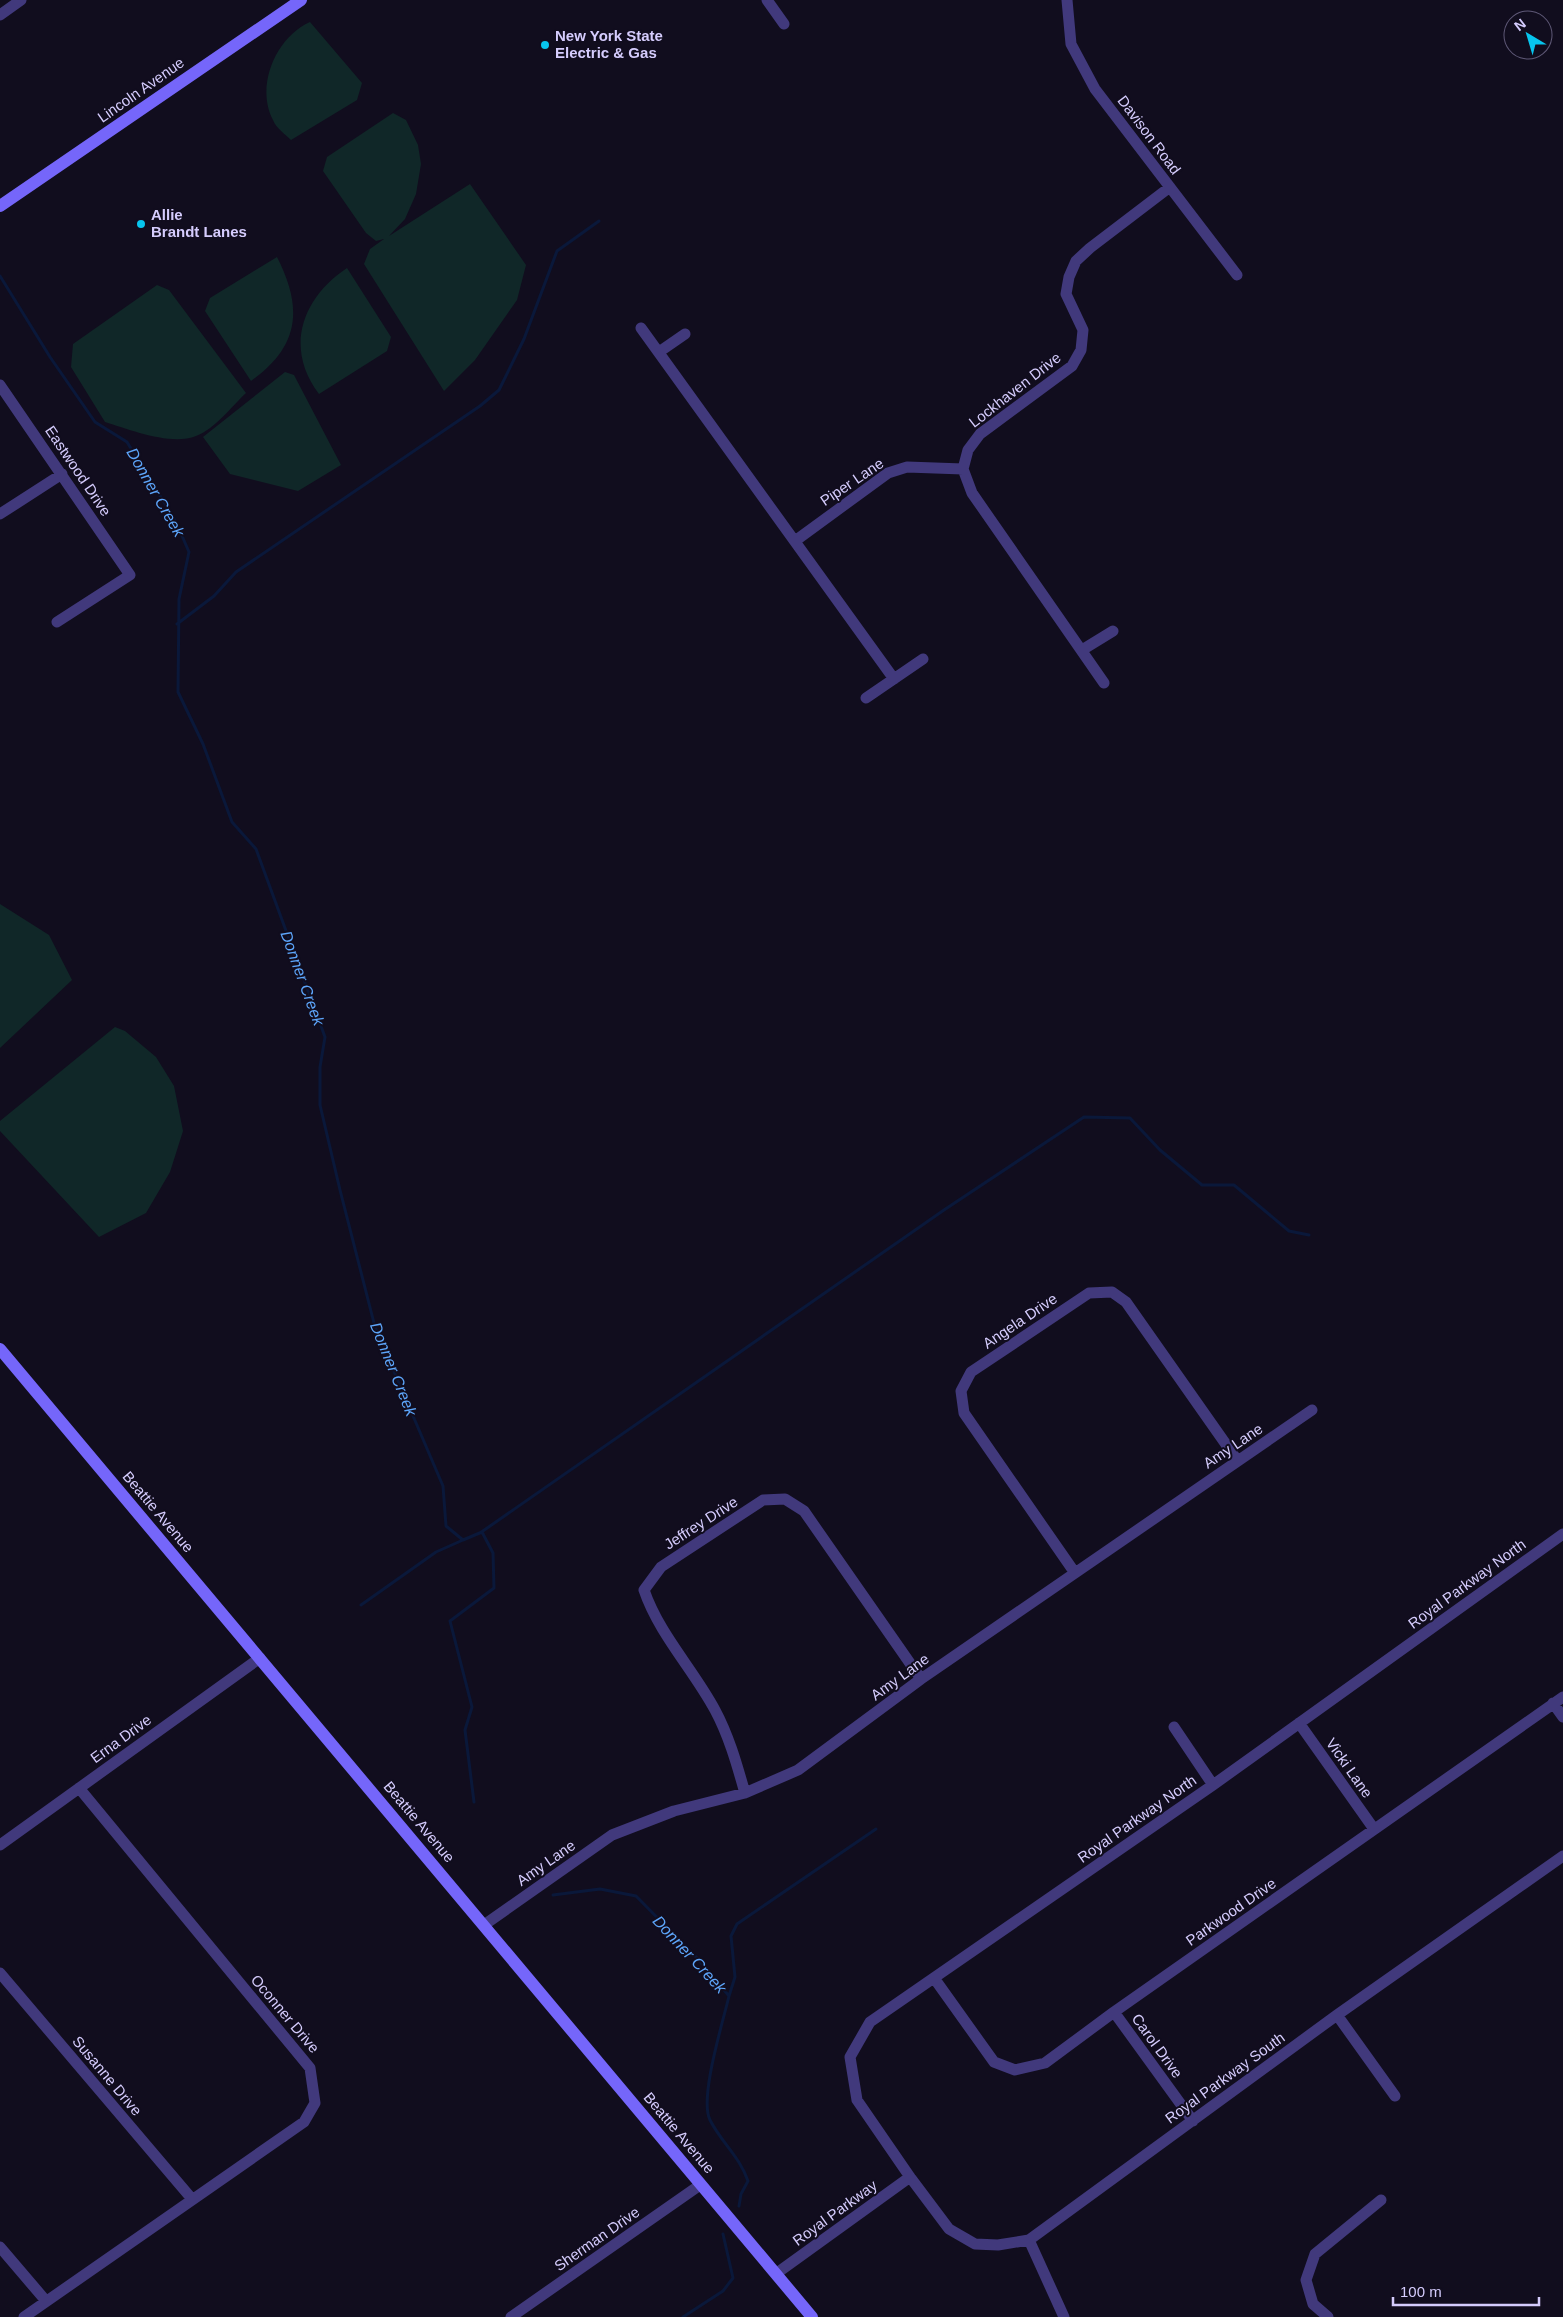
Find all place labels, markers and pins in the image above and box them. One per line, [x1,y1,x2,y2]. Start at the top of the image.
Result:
place label: New York State Electric & Gas [555,27,663,61]
marker: New York State Electric & Gas [539,39,551,51]
place label: Allie Brandt Lanes [151,206,247,240]
marker: Allie Brandt Lanes [135,218,147,230]

